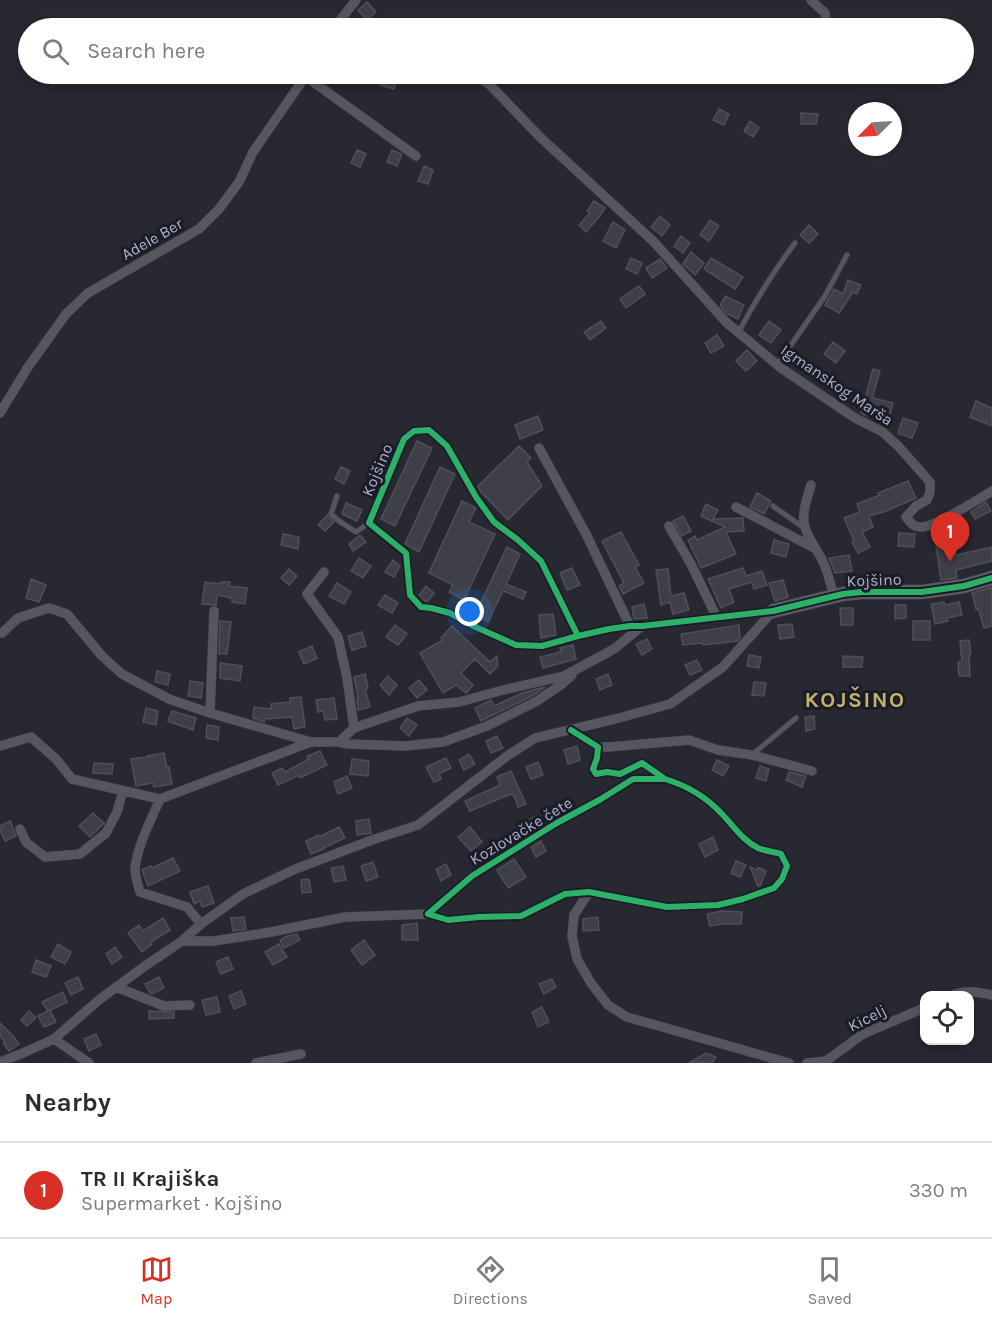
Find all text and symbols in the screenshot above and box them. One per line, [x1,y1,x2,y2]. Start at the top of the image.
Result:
search box [18,18,974,84]
icon: search [39,35,72,68]
text: Search here [87,38,205,64]
north arrow [848,102,902,156]
street label: Adele Ber [118,214,186,264]
street label: Igmanskog Marša [777,340,897,430]
street label: Kojšino [357,441,397,499]
pin: 1 [930,512,970,562]
street label: Kojšino [846,570,902,590]
your location [455,597,484,626]
district label: KOJŠINO [804,686,906,713]
street label: Kozlovačke čete [466,793,576,869]
map controls [920,991,974,1045]
button: locate [920,991,974,1045]
street label: Kicelj [845,1000,889,1036]
text: Nearby [24,1087,111,1118]
text: TR II Krajiška [81,1166,219,1192]
text: 1 [40,1179,47,1202]
text: 330 m [909,1179,968,1202]
text: Supermarket · Kojšino [81,1192,282,1215]
tab: Map [140,1253,173,1308]
tab: Directions [453,1253,528,1308]
tab: Saved [808,1253,852,1308]

